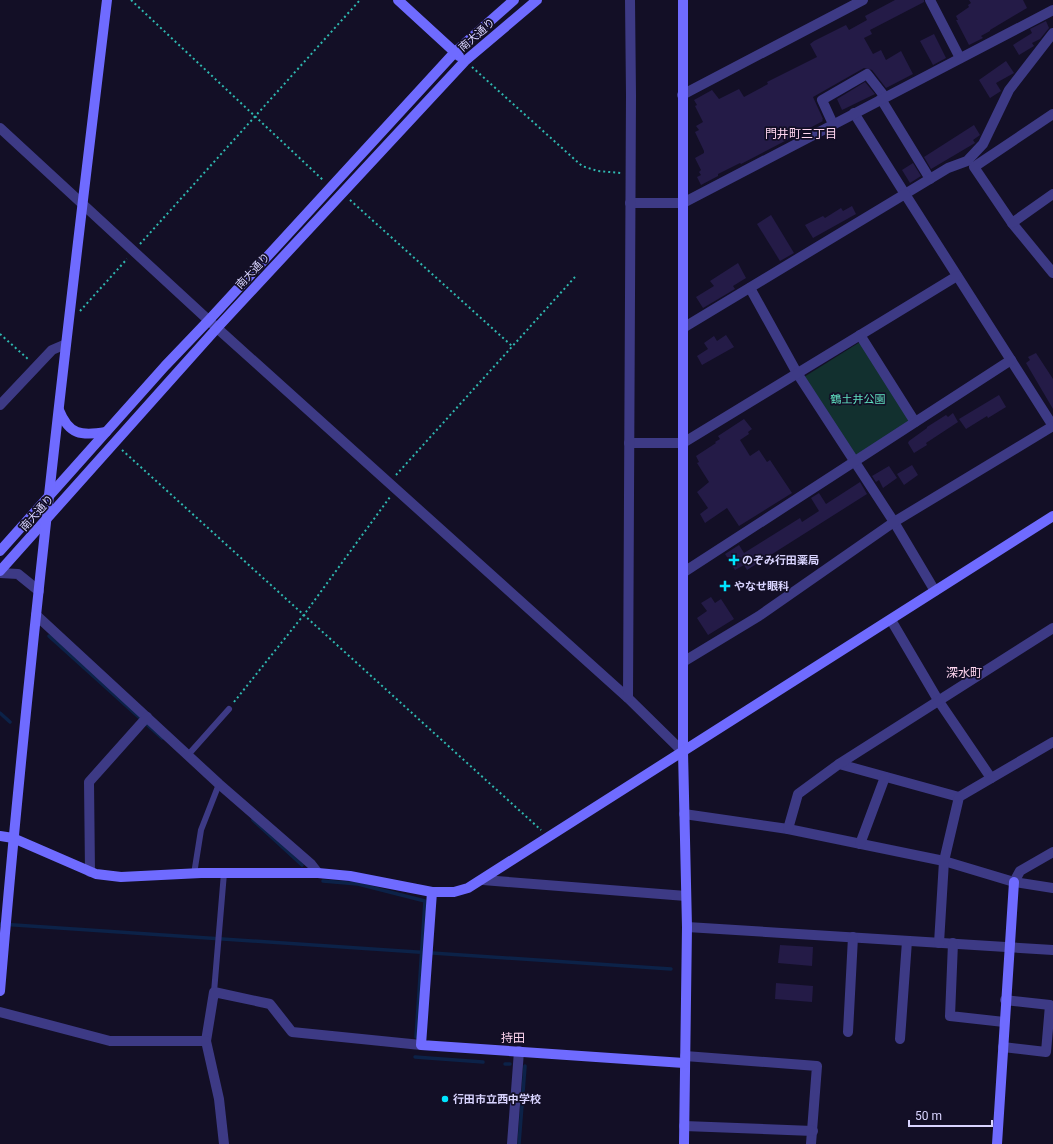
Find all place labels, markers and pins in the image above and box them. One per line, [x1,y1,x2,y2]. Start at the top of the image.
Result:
place label: のぞみ行田薬局 [742,554,819,567]
marker: のぞみ行田薬局 [729,555,739,565]
marker: やなせ眼科 [719,580,731,592]
place label: やなせ眼科 [734,580,789,593]
place label: 行田市立西中学校 [453,1093,541,1106]
marker: 行田市立西中学校 [440,1094,450,1104]

